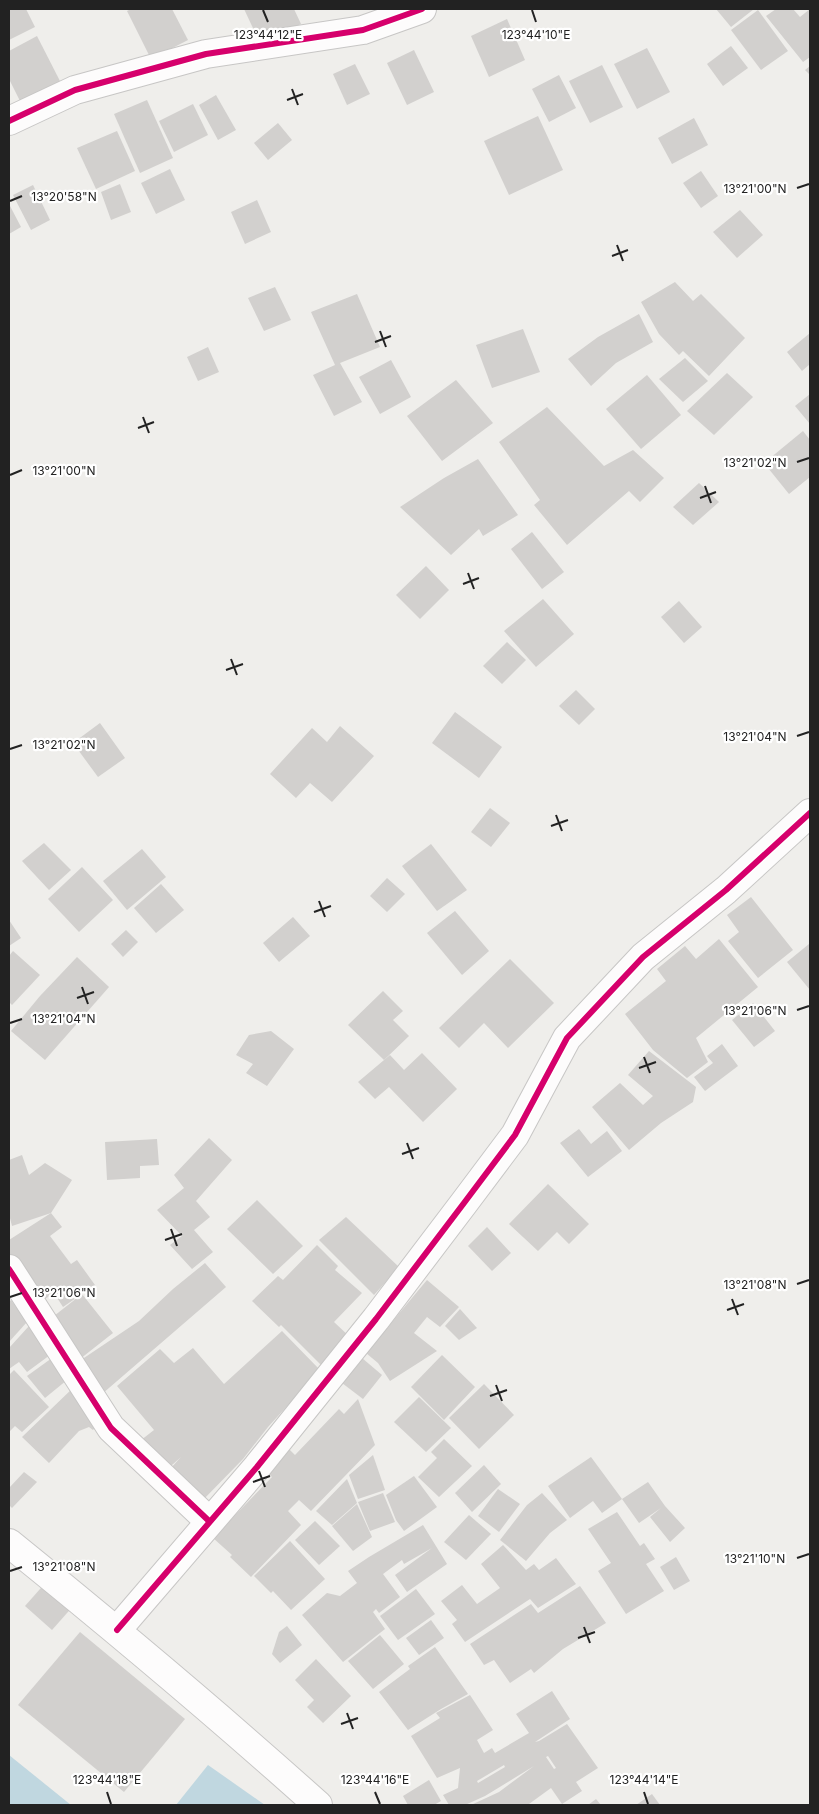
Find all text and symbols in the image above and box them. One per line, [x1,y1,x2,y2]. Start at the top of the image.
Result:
text: 123°44'12"E [234,27,302,42]
text: 123°44'10"E [502,27,570,42]
text: 13°21'00"N [723,181,787,196]
text: 13°20'58"N [31,189,97,204]
text: 13°21'02"N [724,455,786,470]
text: 13°21'00"N [32,463,96,478]
text: 13°21'04"N [723,729,787,744]
text: 13°21'02"N [33,737,95,752]
text: 13°21'06"N [723,1003,787,1018]
text: 13°21'04"N [32,1011,96,1026]
text: 13°21'08"N [723,1277,787,1292]
text: 13°21'06"N [32,1285,96,1300]
text: 13°21'10"N [725,1551,785,1566]
text: 13°21'08"N [32,1559,96,1574]
text: 123°44'18"E [73,1772,141,1787]
text: 123°44'16"E [341,1772,409,1787]
text: 123°44'14"E [610,1772,678,1787]

